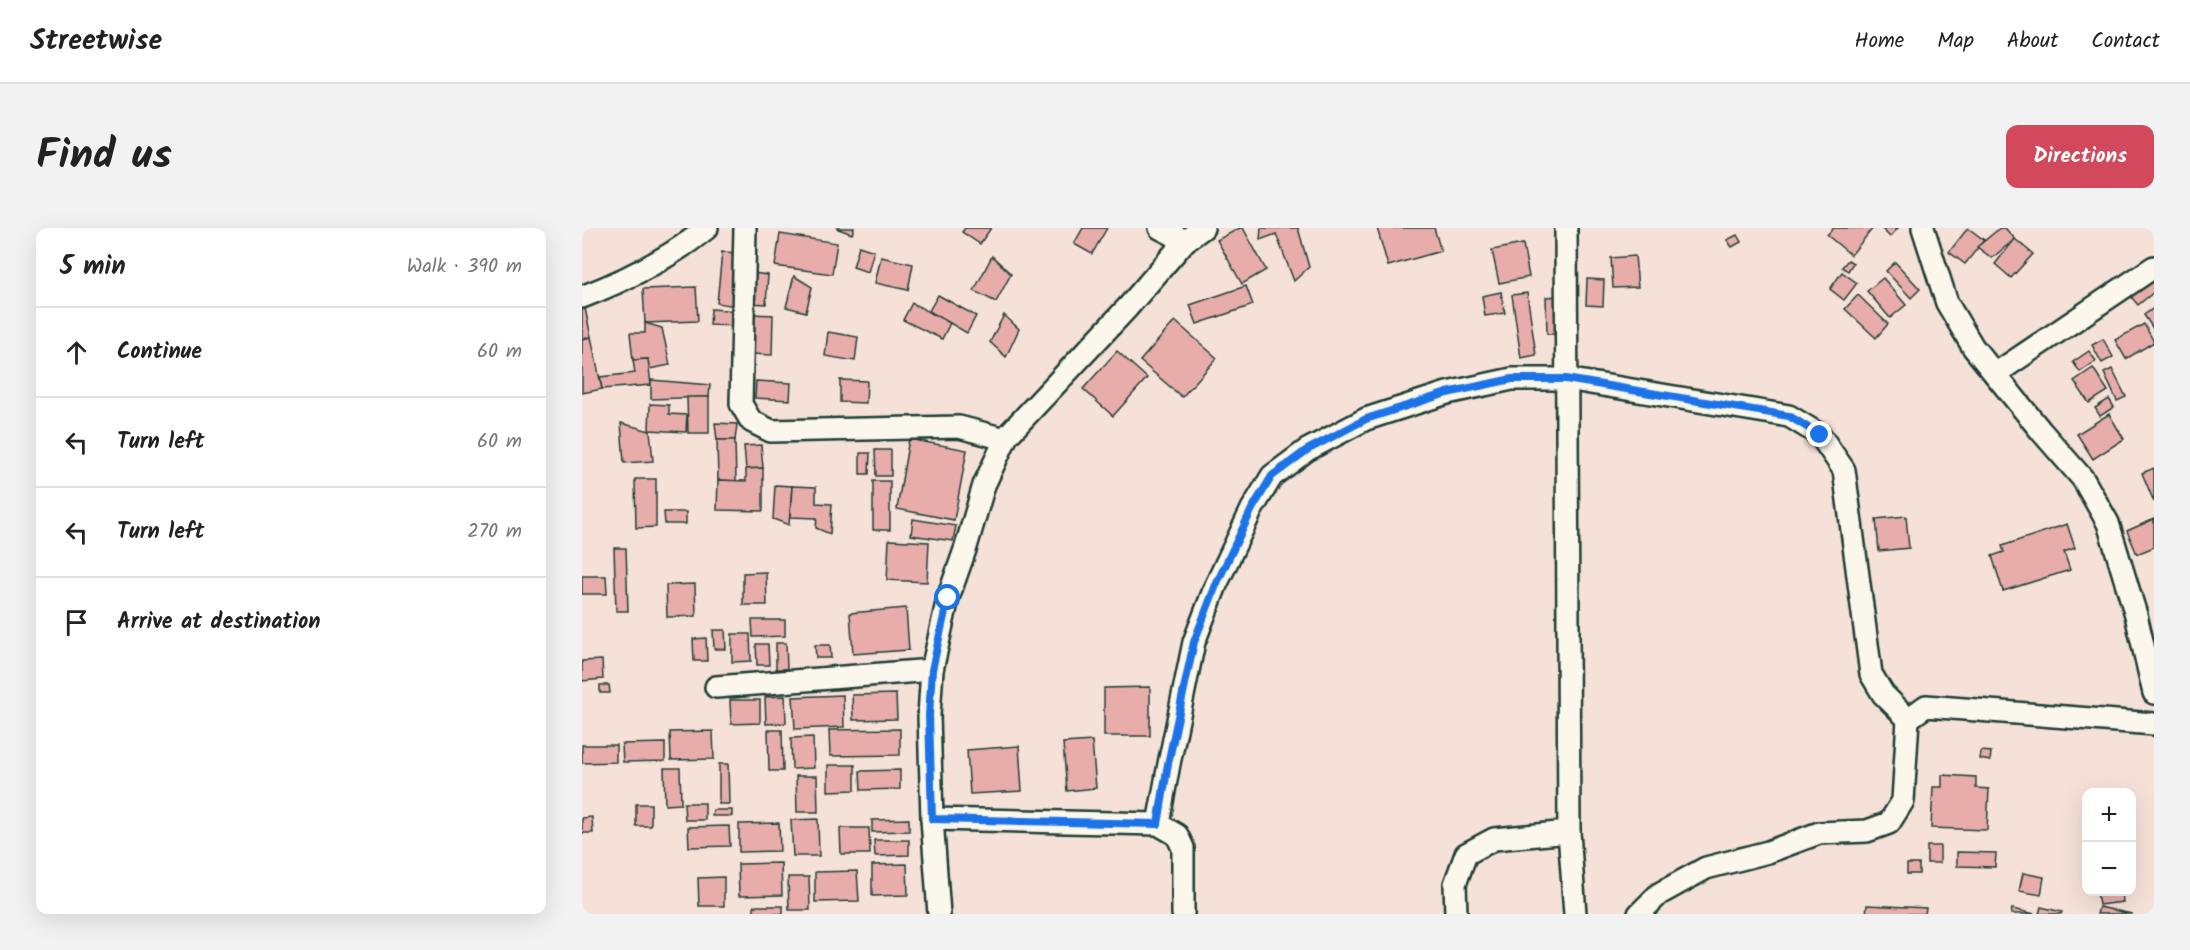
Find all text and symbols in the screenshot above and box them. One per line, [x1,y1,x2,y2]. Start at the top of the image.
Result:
text: Streetwise [30,19,162,64]
text: Home [1855,25,1904,58]
text: Map [1937,25,1974,58]
text: About [2007,25,2058,58]
text: Contact [2091,25,2160,58]
text: Find us [36,123,172,190]
button: Directions [2006,125,2154,188]
text: 5 min [60,246,126,288]
text: Walk · 390 m [407,251,522,283]
text: Continue [117,335,202,370]
icon: ahead [60,336,93,369]
text: 60 m [477,336,522,368]
route end [1806,421,1832,447]
text: Turn left [117,425,204,460]
icon: left [60,426,93,459]
text: 60 m [477,426,522,458]
text: Turn left [117,515,204,550]
icon: left [60,516,93,549]
text: 270 m [467,516,522,548]
route start [934,584,960,610]
text: Arrive at destination [117,605,320,640]
icon: arrive [60,606,93,639]
map controls [2082,788,2136,896]
button: + [2082,788,2136,842]
button: − [2082,842,2136,896]

